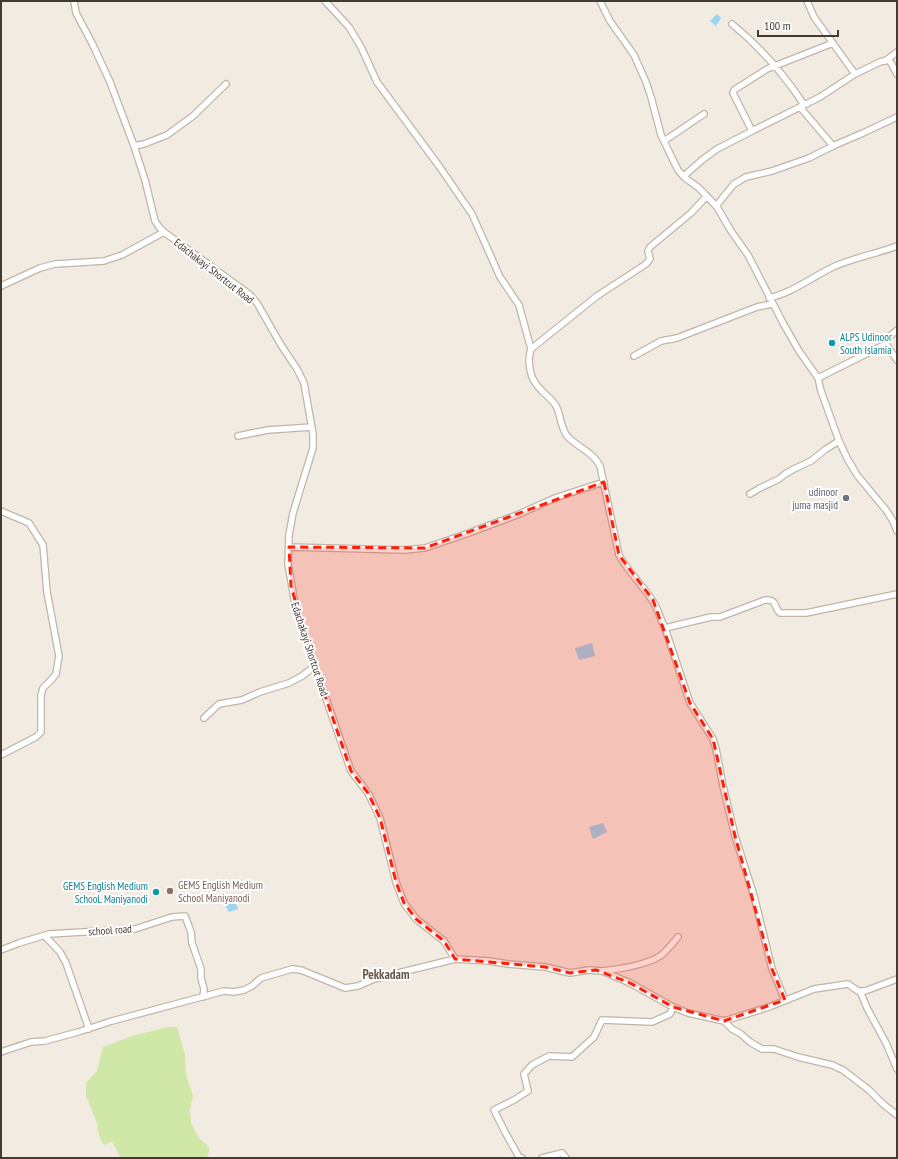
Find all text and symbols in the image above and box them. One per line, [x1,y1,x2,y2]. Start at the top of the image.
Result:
scale bar [758,12,838,38]
text: 100 m [764,18,791,33]
street label: Edachakayi Shortcut Road [171,235,257,307]
place label: ALPS Udinoor South Islamia [840,330,892,357]
marker: ALPS Udinoor South Islamia [827,338,837,348]
place label: udinoor juma masjid [792,485,838,512]
marker: udinoor juma masjid [841,493,851,503]
street label: Edachakayi Shortcut Road [288,600,332,698]
place label: GEMS English Medium School Maniyanodi [178,878,263,905]
place label: GEMS English Medium SchooL Maniyanodi [63,879,148,906]
marker: GEMS English Medium School Maniyanodi [165,886,175,896]
marker: GEMS English Medium SchooL Maniyanodi [151,887,161,897]
street label: school road [88,921,133,939]
district label: Pekkadam [362,966,410,983]

